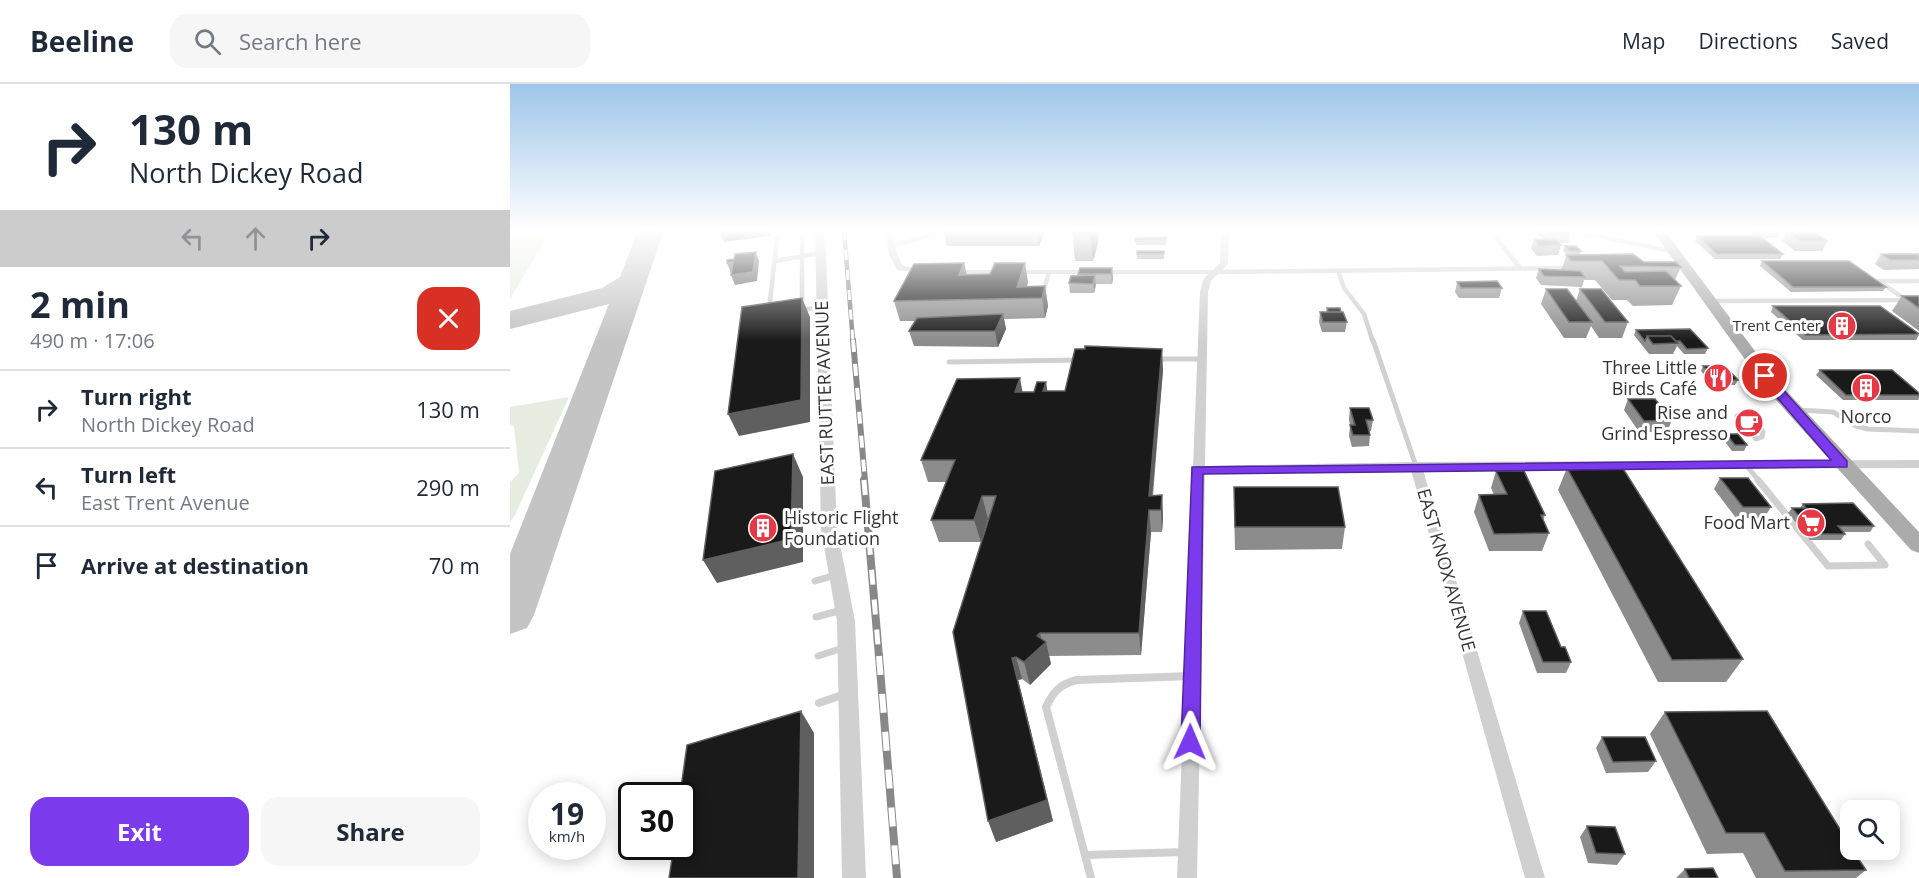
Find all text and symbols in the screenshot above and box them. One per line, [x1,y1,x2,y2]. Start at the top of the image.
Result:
search box [170,14,590,68]
text: Beeline [30,22,134,60]
icon: search [191,25,224,58]
text: Search here [239,26,362,56]
text: Map [1622,27,1665,55]
text: Directions [1698,27,1798,55]
text: Saved [1831,27,1889,55]
text: 130 m [129,100,253,157]
icon: right [30,108,108,186]
text: North Dickey Road [129,154,363,191]
icon: left [176,222,209,255]
icon: ahead [239,222,272,255]
icon: right [302,222,335,255]
text: 2 min [30,280,130,329]
button: close [417,287,480,350]
street label: EAST RUTTER AVENUE [809,300,839,486]
building icon: Trent Center [1826,310,1858,342]
place label: Trent Center [1733,315,1821,335]
text: 490 m · 17:06 [30,327,155,354]
pin [1739,350,1790,401]
place label: Three Little Birds Café [1602,355,1697,400]
icon: arrive [1748,359,1781,392]
restaurant icon: Three Little Birds Café [1702,362,1734,394]
building icon: Norco [1850,372,1882,404]
text: Turn right [81,381,192,411]
icon: right [30,393,63,426]
text: 130 m [416,394,480,424]
place label: Rise and Grind Espresso [1601,400,1728,445]
place label: Norco [1840,404,1892,428]
cafe icon: Rise and Grind Espresso [1733,407,1765,439]
text: North Dickey Road [81,411,255,438]
text: Turn left [81,459,176,489]
icon: left [30,471,63,504]
text: 290 m [416,472,480,502]
street label: EAST KNOX AVENUE [1412,486,1482,654]
text: East Trent Avenue [81,489,250,516]
place label: Historic Flight Foundation [784,505,898,550]
supermarket icon: Food Mart [1795,507,1827,539]
place label: Food Mart [1703,510,1790,534]
building icon: Historic Flight Foundation [747,512,779,544]
icon: arrive [30,549,63,582]
text: Arrive at destination [81,550,309,580]
text: 70 m [429,550,480,580]
position arrow [1158,710,1222,774]
speed limit sign: 30 [618,782,696,860]
text: 19 [550,793,584,834]
button: Exit [30,797,249,866]
button: Share [261,797,480,866]
map controls [1840,800,1900,860]
button: search [1840,800,1900,860]
text: km/h [549,826,585,846]

